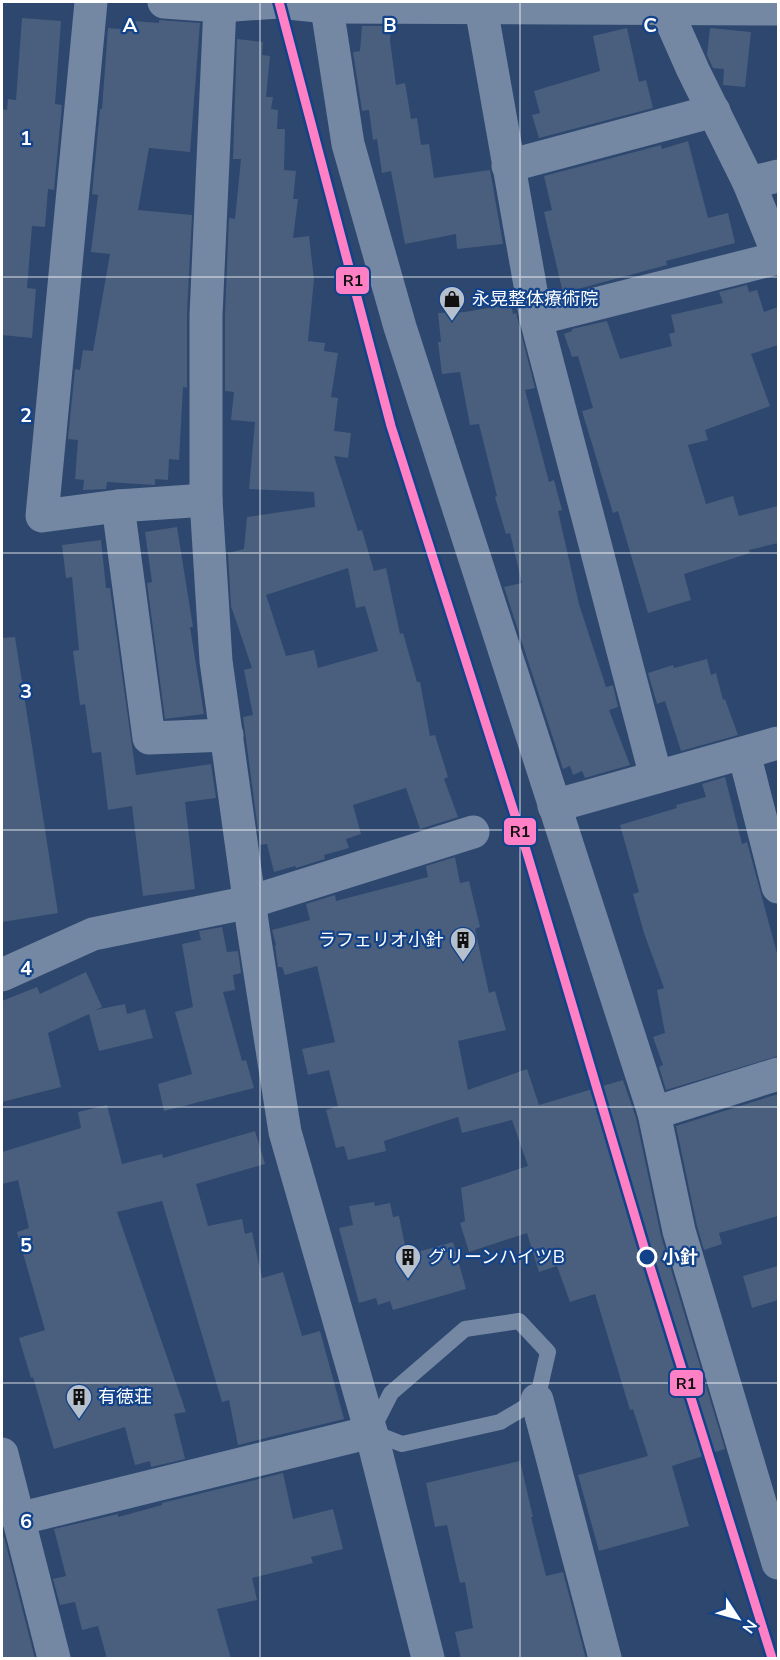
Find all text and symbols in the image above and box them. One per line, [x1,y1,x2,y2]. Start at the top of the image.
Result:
text: A [123,12,138,39]
text: B [383,12,397,39]
text: C [643,12,657,39]
text: 1 [20,125,32,152]
line badge: R1 [335,266,370,295]
text: R1 [343,270,363,292]
shop icon: 永晃整体療術院 [437,284,467,322]
place label: 永晃整体療術院 [472,287,598,311]
text: 2 [20,402,32,429]
text: 3 [20,678,32,705]
line badge: R1 [503,817,537,846]
text: R1 [510,821,530,843]
building icon: ラフェリオ小針 [448,925,478,963]
place label: ラフェリオ小針 [318,928,444,952]
text: 4 [20,955,32,982]
text: 5 [20,1232,32,1259]
building icon: グリーンハイツB [393,1242,423,1280]
place label: グリーンハイツB [428,1245,565,1269]
place label: 小針 [662,1245,698,1269]
marker: 小針 [637,1247,657,1267]
line badge: R1 [669,1369,704,1397]
text: R1 [676,1373,696,1395]
building icon: 有徳荘 [64,1382,94,1420]
place label: 有徳荘 [98,1385,152,1409]
text: 6 [20,1508,32,1535]
north arrow [708,1588,768,1648]
text: N [737,1615,762,1638]

